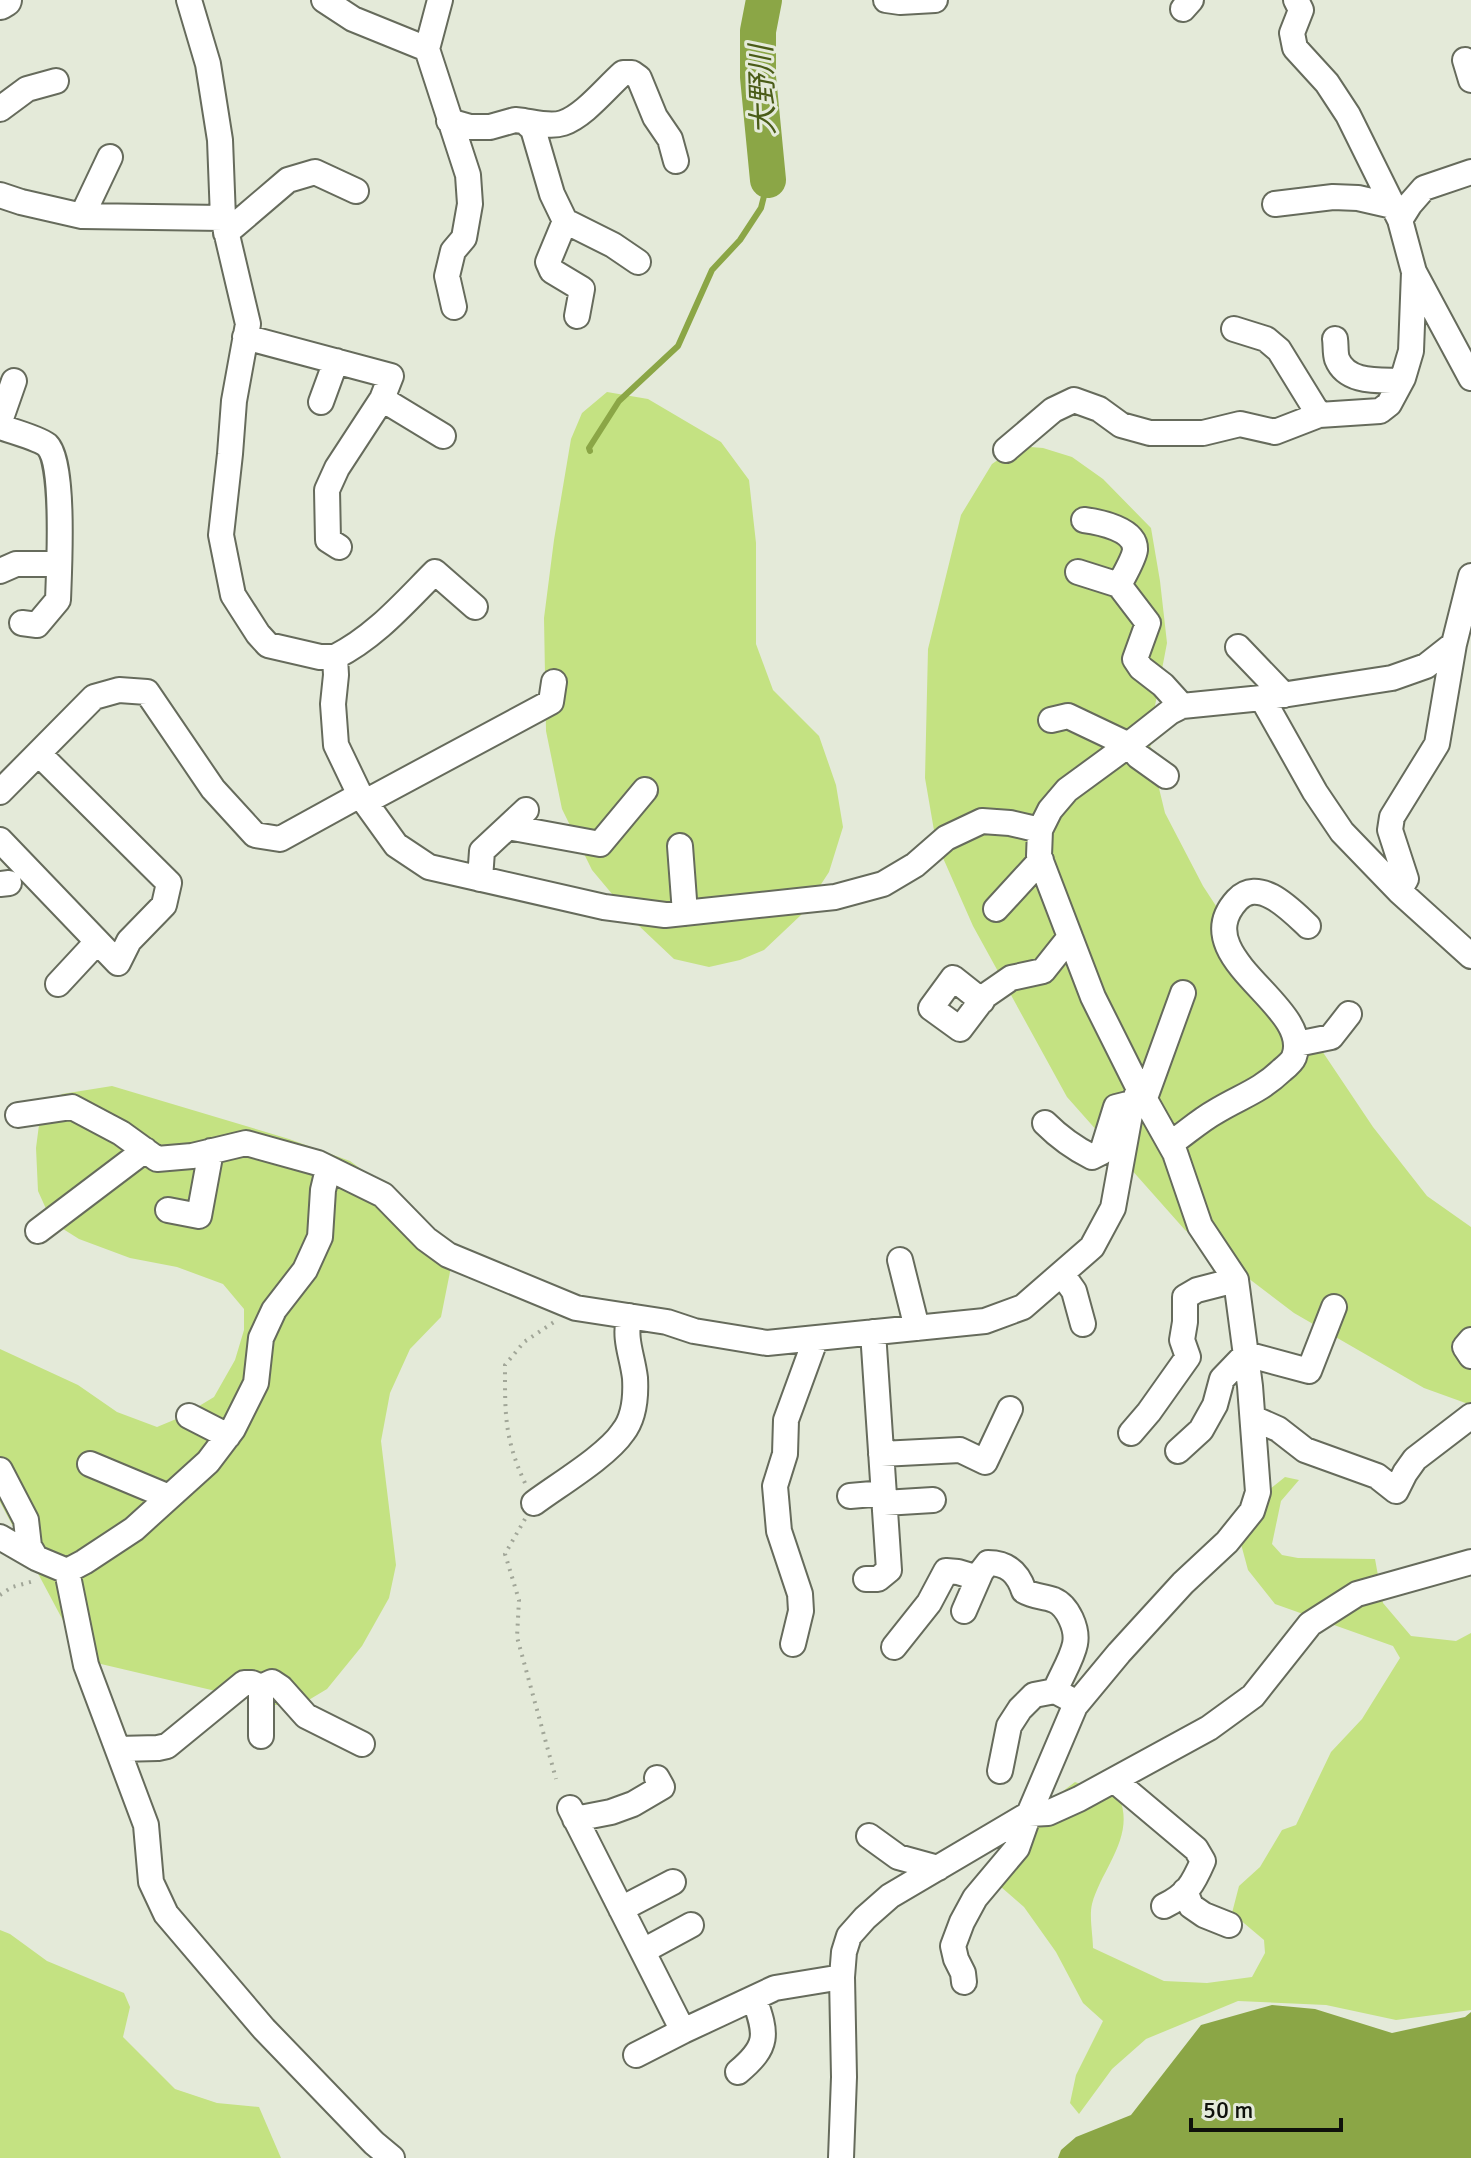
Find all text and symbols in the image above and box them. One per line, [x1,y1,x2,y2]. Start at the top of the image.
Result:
water label: 大野川 [743,41,783,136]
scale bar [1191,2082,1341,2132]
text: 50 m [1203,2095,1253,2125]

